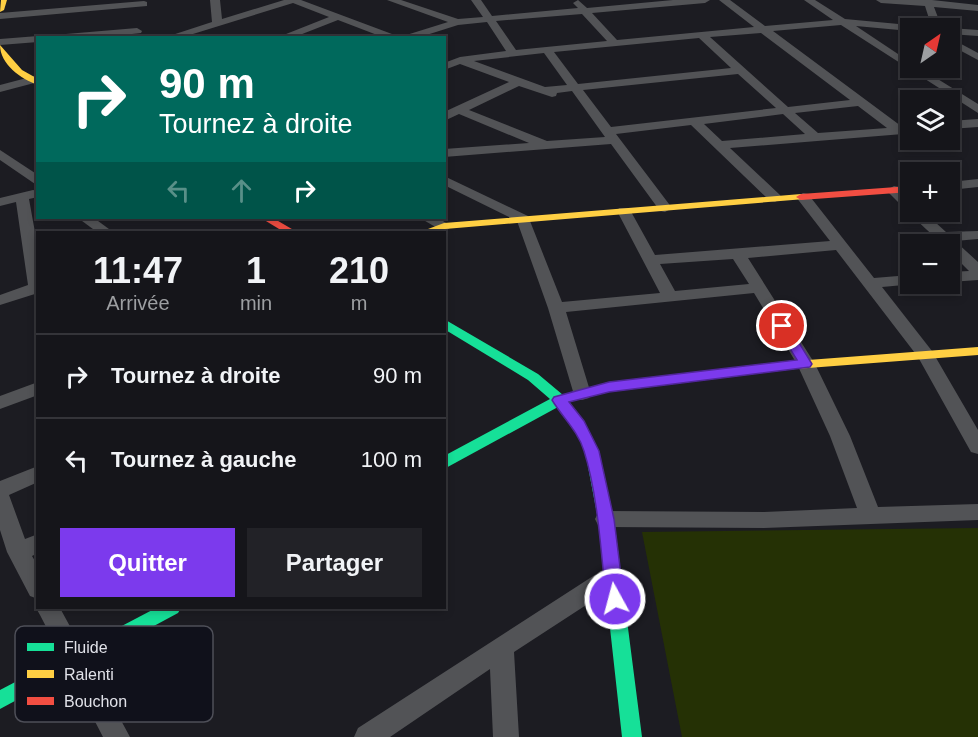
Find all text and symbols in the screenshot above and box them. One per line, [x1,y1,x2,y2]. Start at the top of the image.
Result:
north arrow [900,18,960,78]
map controls [900,18,960,294]
icon: right [60,60,138,138]
text: 90 m [159,60,255,107]
button: layers [900,90,960,150]
text: Tournez à droite [159,109,353,139]
button: + [900,162,960,222]
icon: left [162,174,195,207]
icon: ahead [225,174,258,207]
icon: right [288,174,321,207]
button: − [900,234,960,294]
text: 11:47 [93,250,183,291]
text: 1 [246,250,266,291]
text: 210 [329,250,389,291]
text: Arrivée [106,292,170,314]
text: min [240,292,272,314]
text: m [351,292,367,314]
pin [756,300,807,351]
icon: arrive [765,309,798,342]
icon: right [60,360,93,393]
text: Tournez à droite [111,363,281,388]
text: 90 m [373,363,422,388]
icon: left [60,444,93,477]
text: Tournez à gauche [111,447,296,472]
text: 100 m [361,447,422,472]
button: Quitter [60,528,235,597]
button: Partager [247,528,422,597]
position arrow [583,567,647,631]
legend [15,626,213,722]
text: Fluide [64,639,108,656]
text: Ralenti [64,666,114,683]
text: Bouchon [64,693,127,710]

